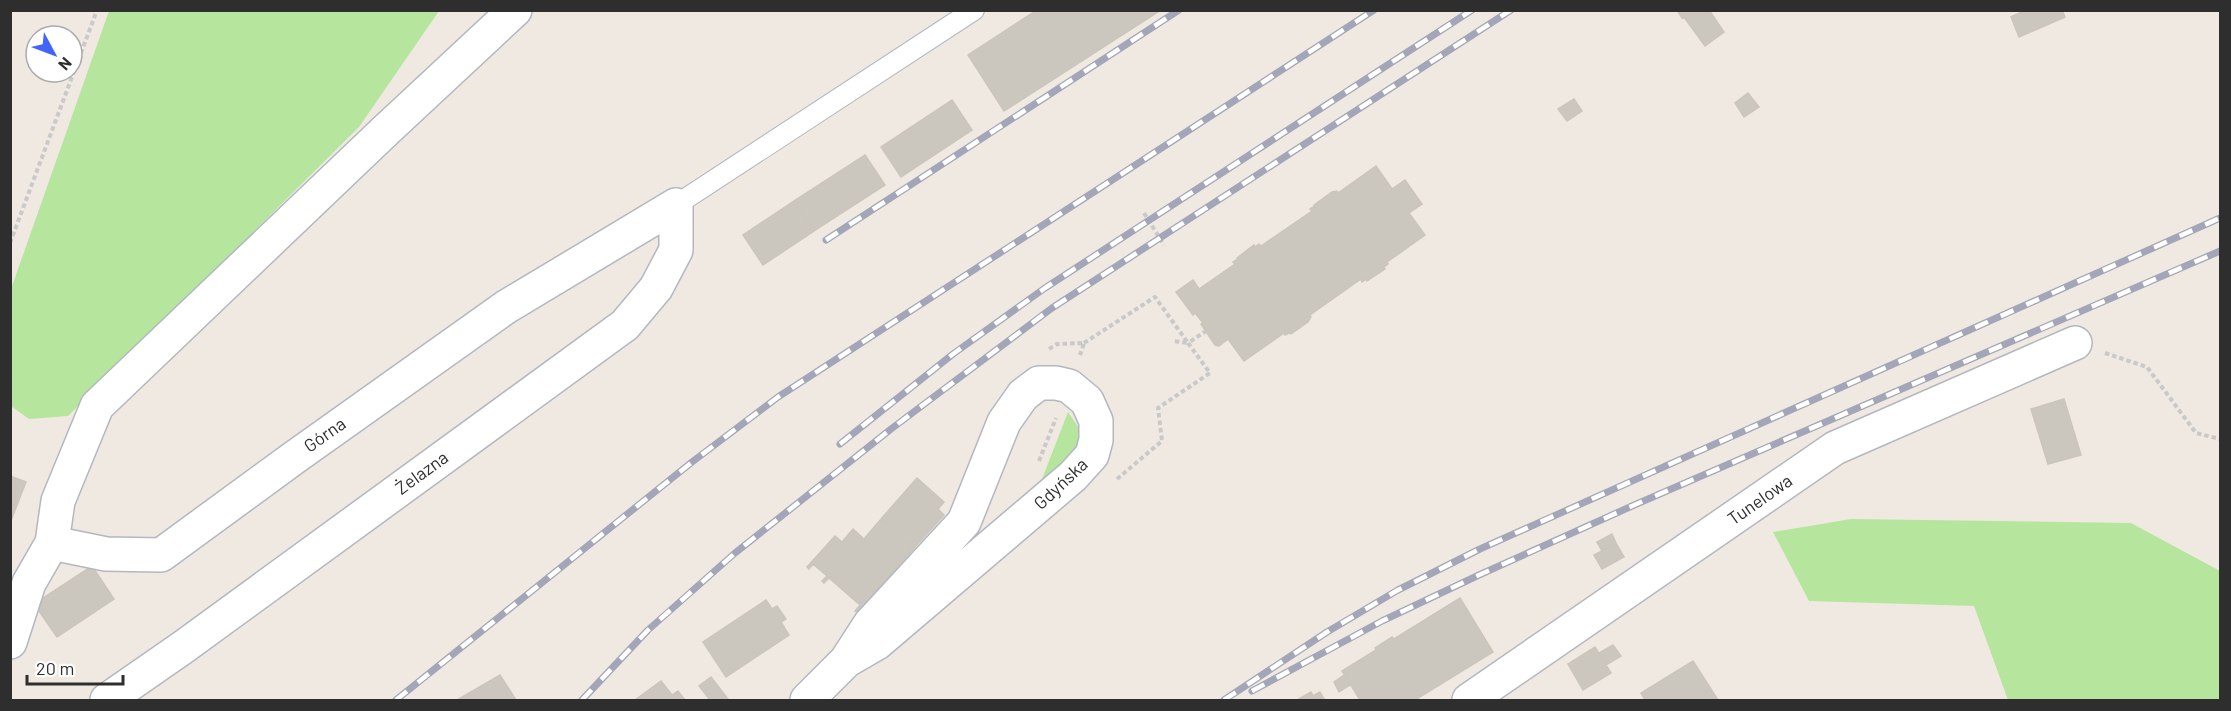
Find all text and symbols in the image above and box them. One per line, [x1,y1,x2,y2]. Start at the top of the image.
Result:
north arrow [24,24,84,84]
text: N [55,54,76,74]
street label: Górna [299,412,350,456]
street label: Żelazna [391,446,452,499]
street label: Gdyńska [1029,453,1092,514]
street label: Tunelowa [1723,469,1796,529]
scale bar [27,648,123,686]
text: 20 m [36,657,74,679]

